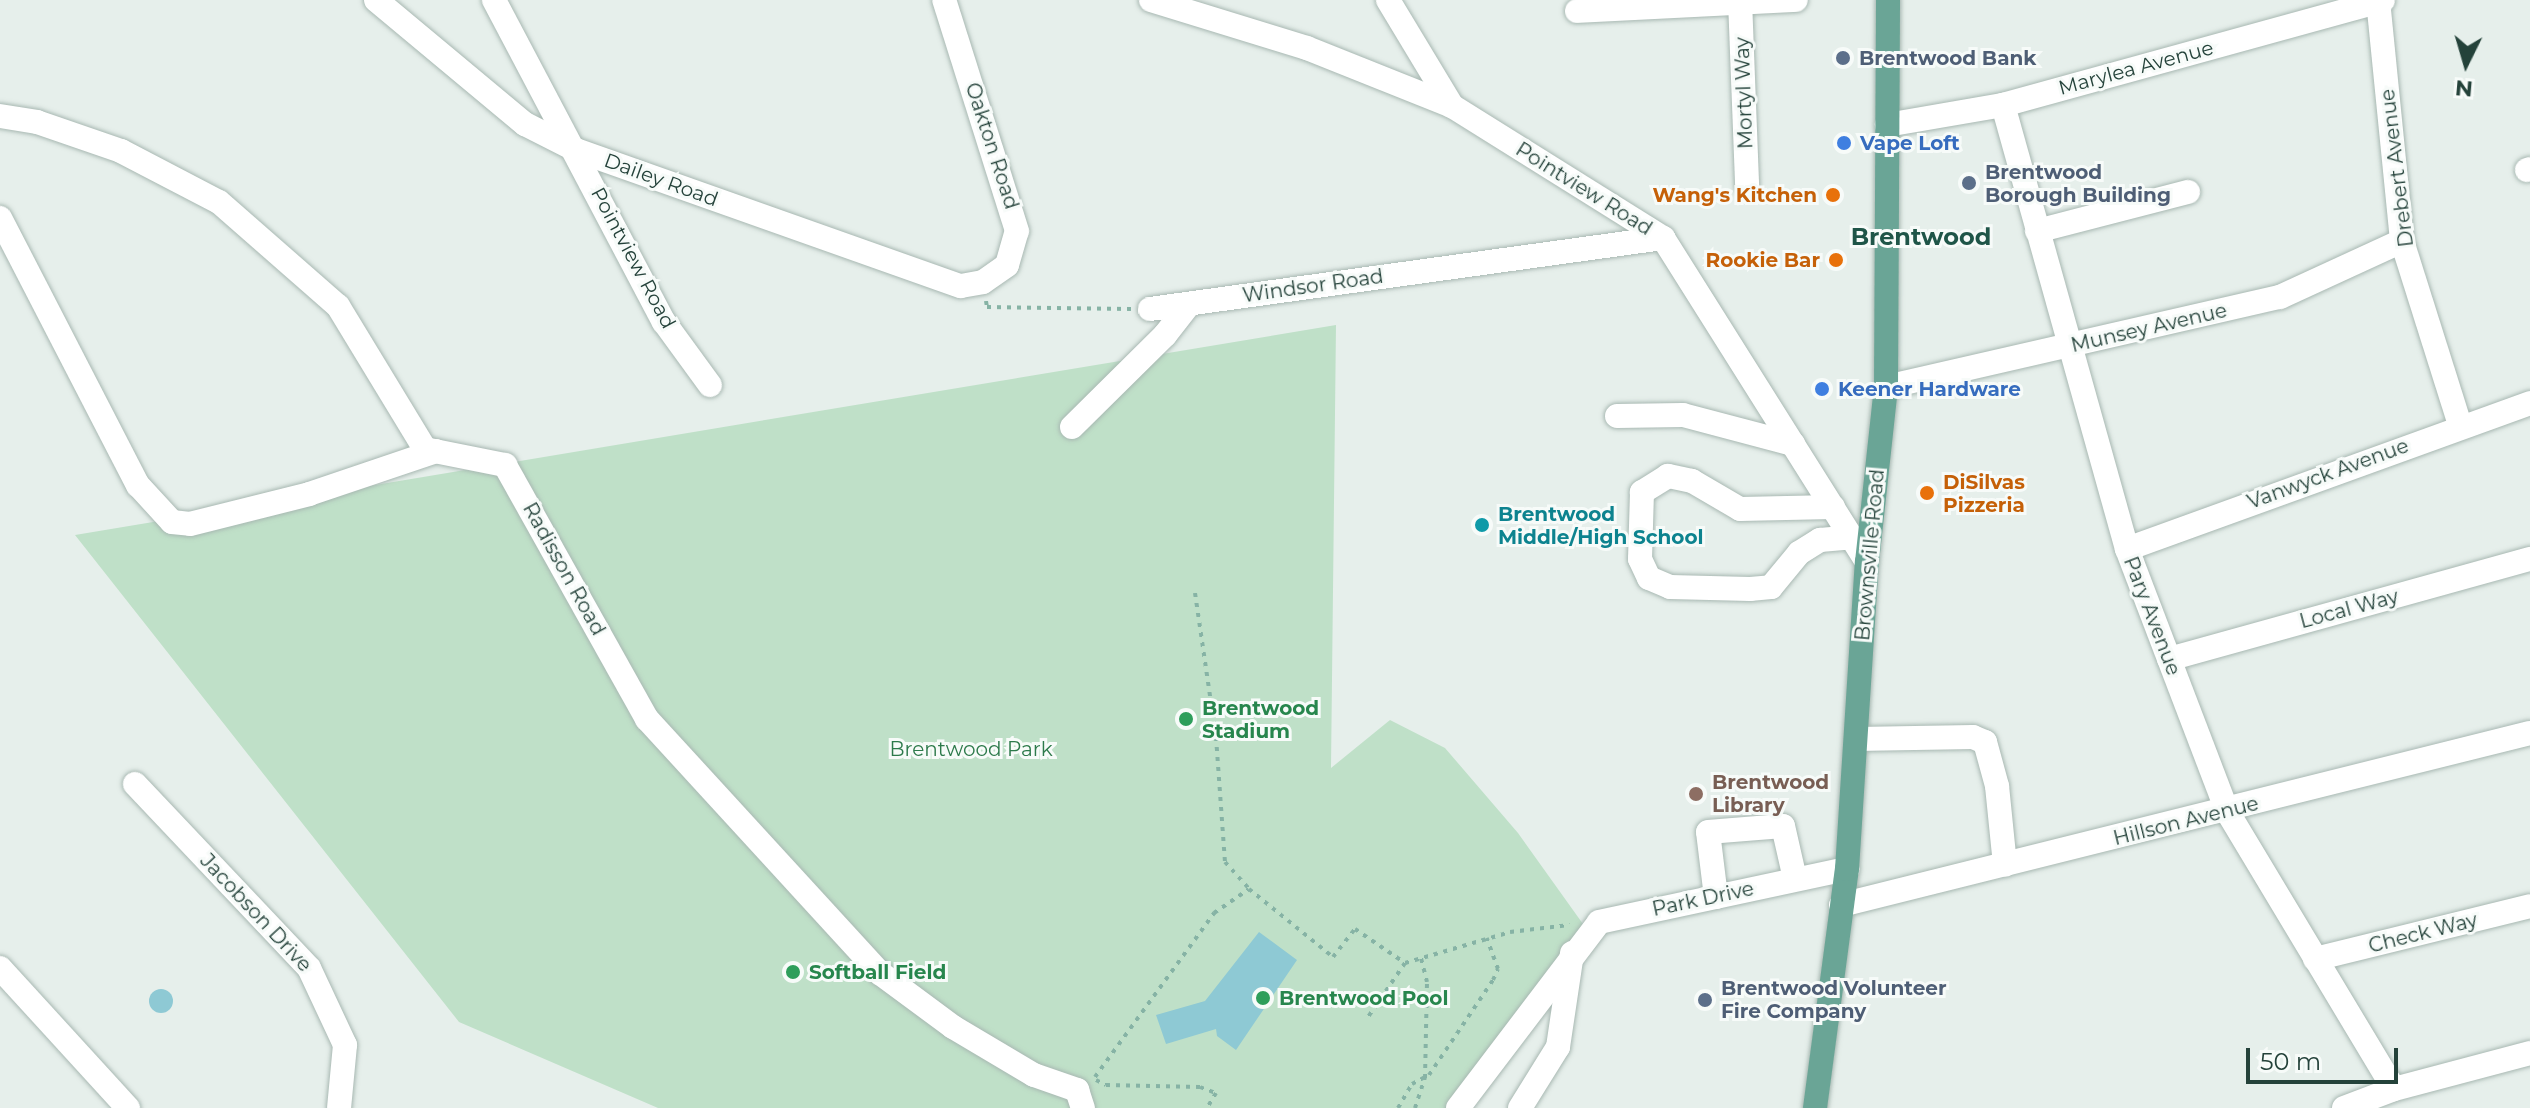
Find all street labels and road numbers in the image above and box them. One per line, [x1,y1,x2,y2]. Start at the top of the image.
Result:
street label: Marylea Avenue [2056,36,2216,100]
street label: Mortyl Way [1730,37,1758,149]
street label: Oakton Road [960,80,1024,212]
street label: Drebert Avenue [2375,88,2419,248]
street label: Pointview Road [1511,137,1657,241]
street label: Dailey Road [601,148,721,212]
street label: Pointview Road [586,183,680,333]
street label: Windsor Road [1241,264,1385,308]
street label: Munsey Avenue [2069,298,2229,358]
street label: Vanwyck Avenue [2244,434,2412,514]
street label: Brownsville Road [1851,468,1889,642]
street label: Radisson Road [518,498,610,640]
street label: Pary Avenue [2118,553,2186,679]
street label: Local Way [2297,584,2401,634]
street label: Hillson Avenue [2111,791,2261,851]
street label: Jacobson Drive [195,849,317,977]
street label: Park Drive [1650,877,1756,921]
street label: Check Way [2366,908,2480,958]

